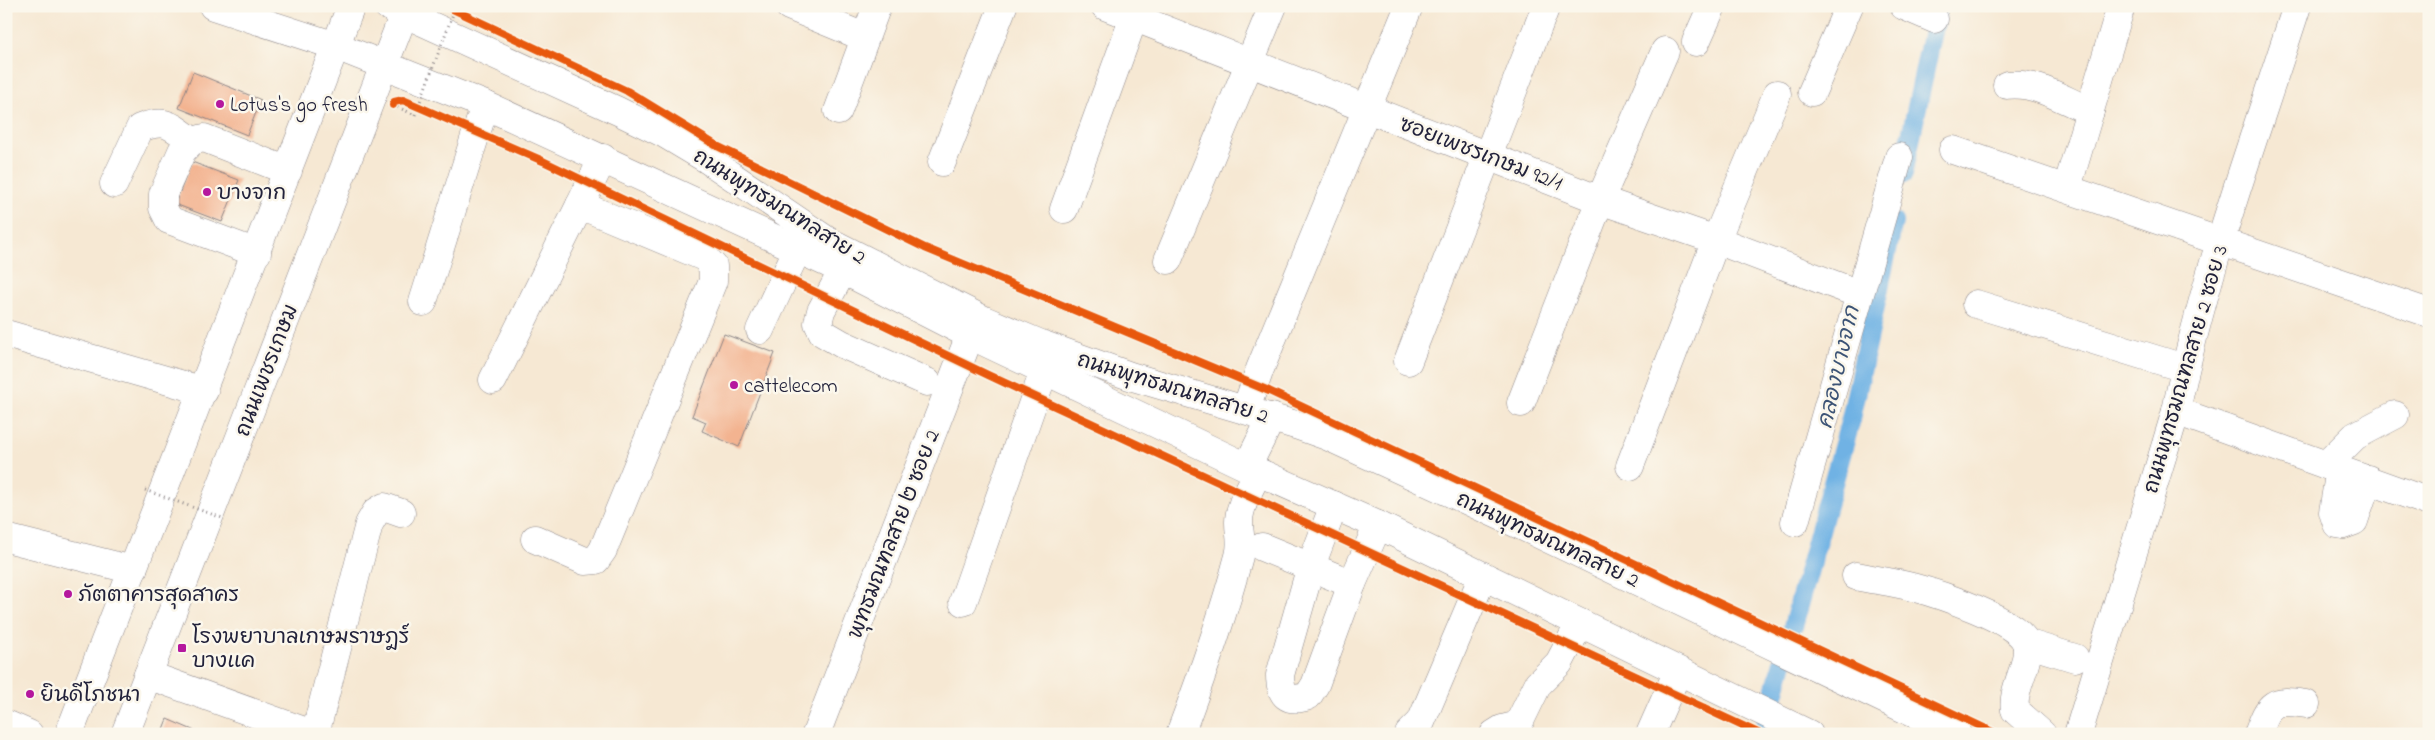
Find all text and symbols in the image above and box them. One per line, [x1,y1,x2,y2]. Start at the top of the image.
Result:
place label: Lotus's go fresh [230,91,368,123]
marker: Lotus's go fresh [214,98,226,110]
street label: ซอยเพชรเกษม 92/1 [1394,110,1566,200]
street label: ถนนพุทธมณฑลสาย 2 [687,142,871,273]
place label: บางจาก [217,179,286,209]
marker: บางจาก [201,186,213,198]
street label: ถนนพุทธมณฑลสาย 2 ซอย 3 [2137,242,2237,497]
street label: ถนนเพชรเกษม [229,300,307,441]
water label: คลองบางจาก [1810,302,1870,432]
street label: ถนนพุทธมณฑลสาย 2 [1073,346,1272,432]
place label: cattelecom [744,372,838,402]
marker: cattelecom [728,379,740,391]
street label: พุทธมณฑลสาย ๒ ซอย 2 [841,426,949,644]
street label: ถนนพุทธมณฑลสาย 2 [1451,485,1644,596]
place label: ภัตตาคารสุดสาคร [78,581,239,611]
marker: ภัตตาคารสุดสาคร [62,588,74,600]
place label: โรงพยาบาลเกษมราษฎร์ บางแค [192,623,409,677]
marker: โรงพยาบาลเกษมราษฎร์ บางแค [176,642,188,654]
place label: ยินดีโภชนา [40,681,140,711]
marker: ยินดีโภชนา [24,688,36,700]

